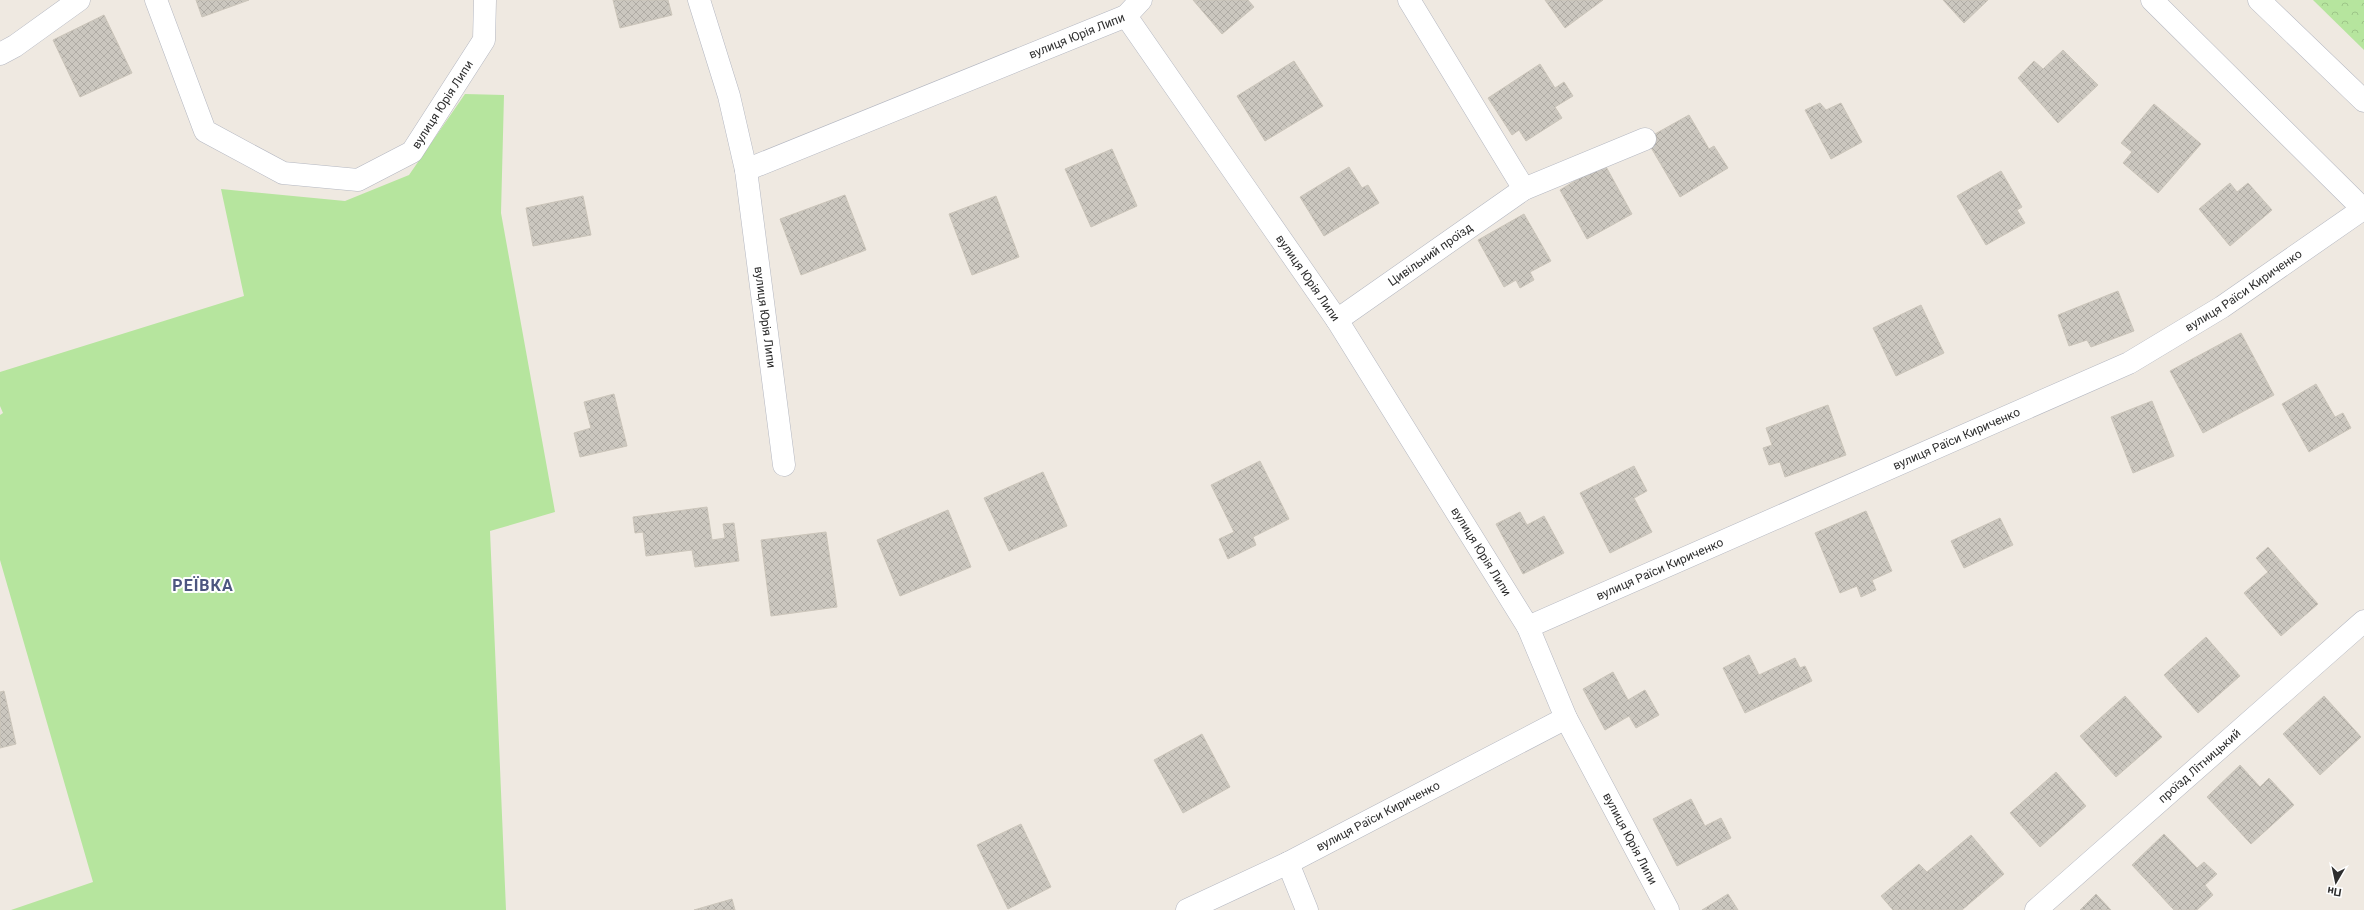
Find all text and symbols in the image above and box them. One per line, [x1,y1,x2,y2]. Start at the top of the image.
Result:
street label: вулиця Юрія Липи [1027,10,1127,62]
street label: вулиця Юрія Липи [409,58,476,151]
street label: Цивільний проїзд [1386,220,1475,289]
street label: вулиця Юрія Липи [1273,232,1343,324]
street label: вулиця Раїси Кириченко [2183,247,2305,334]
street label: вулиця Юрія Липи [752,266,778,369]
street label: вулиця Раїси Кириченко [1891,405,2022,473]
street label: вулиця Юрія Липи [1448,505,1514,599]
street label: вулиця Раїси Кириченко [1594,535,1726,603]
district label: РЕЇВКА [172,576,234,595]
street label: проїзд Літницький [2156,726,2244,806]
street label: вулиця Раїси Кириченко [1314,778,1442,854]
street label: вулиця Юрія Липи [1600,790,1660,887]
north arrow [2316,862,2356,902]
text: Пн [2327,884,2342,899]

